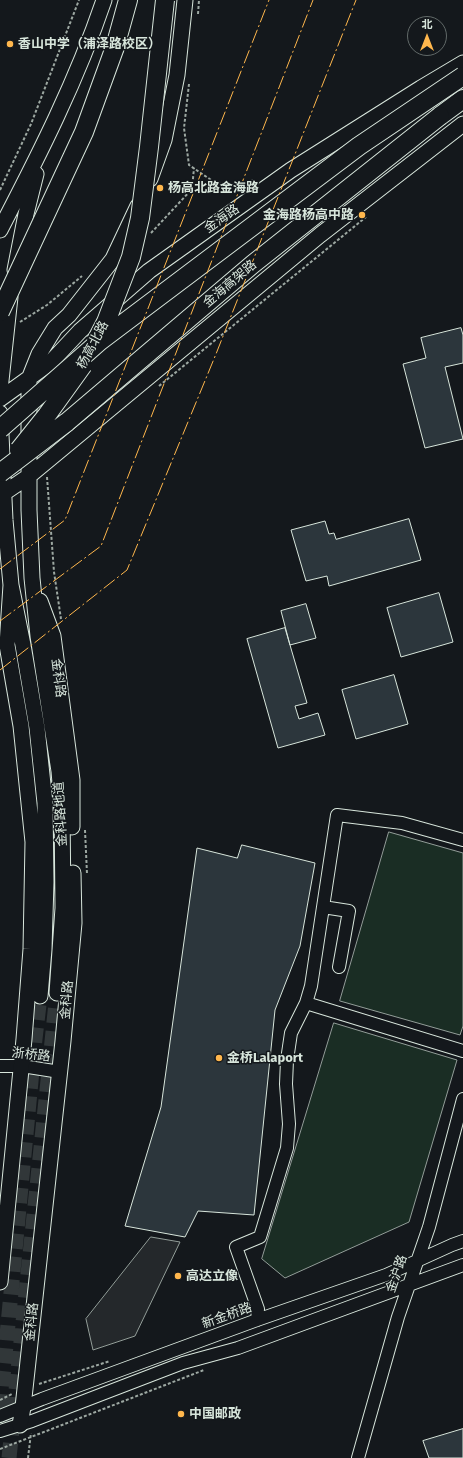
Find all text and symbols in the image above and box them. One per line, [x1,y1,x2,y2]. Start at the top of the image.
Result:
north arrow [407,16,447,56]
text: 北 [422,18,433,31]
place label: 香山中学（浦泽路校区） [18,36,161,52]
marker: 香山中学（浦泽路校区） [5,39,15,49]
place label: 杨高北路金海路 [168,180,259,196]
marker: 杨高北路金海路 [155,183,165,193]
street label: 金海路 [202,201,242,237]
place label: 金海路杨高中路 [263,207,354,223]
marker: 金海路杨高中路 [357,210,367,220]
street label: 金海高架路 [200,257,260,311]
street label: 杨高北路 [74,318,112,372]
street label: 金科路 [48,658,68,698]
street label: 金科路地道 [52,781,70,847]
street label: 金科路 [58,980,76,1020]
street label: 浙桥路 [11,1045,51,1065]
place label: 金桥Lalaport [227,1050,303,1066]
marker: 金桥Lalaport [214,1053,224,1063]
street label: 金沪路 [383,1253,411,1295]
place label: 高达立像 [186,1268,238,1284]
marker: 高达立像 [173,1271,183,1281]
street label: 新金桥路 [200,1300,254,1332]
street label: 金科路 [22,1302,42,1342]
place label: 中国邮政 [189,1406,241,1422]
marker: 中国邮政 [176,1409,186,1419]

